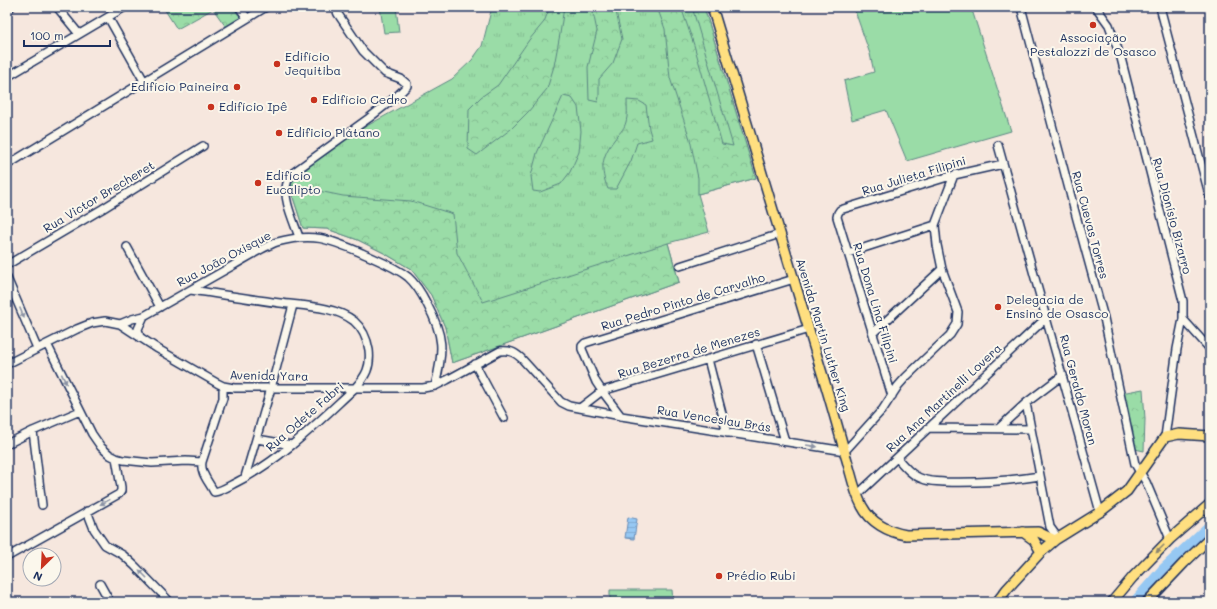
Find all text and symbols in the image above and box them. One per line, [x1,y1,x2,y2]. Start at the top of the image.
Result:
marker: Associação Pestalozzi de Osasco [1088,20,1098,30]
scale bar [24,22,110,48]
text: 100 m [30,27,64,43]
place label: Associação Pestalozzi de Osasco [1030,29,1156,59]
place label: Edifício Jequitiba [285,48,341,78]
marker: Edifício Jequitiba [272,59,282,69]
place label: Edifício Paineira [131,78,229,94]
marker: Edifício Paineira [232,82,242,92]
place label: Edifício Cedro [322,91,407,107]
marker: Edifício Cedro [309,95,319,105]
place label: Edifício Ipê [219,98,287,114]
marker: Edifício Ipê [206,102,216,112]
place label: Edificio Plátano [287,124,380,140]
marker: Edificio Plátano [274,128,284,138]
street label: Rua Julieta Filipini [860,152,968,198]
street label: Rua Dionísio Bizarro [1150,156,1196,276]
street label: Rua Victor Brecheret [40,157,157,236]
place label: Edifício Eucalipto [266,167,320,197]
street label: Rua Cuevas Torres [1069,169,1113,280]
marker: Edifício Eucalipto [253,178,263,188]
street label: Rua João Oxisque [174,227,273,290]
street label: Rua Dona Lina Filipini [850,240,902,365]
street label: Avenida Martin Luther King [793,256,855,413]
street label: Rua Pedro Pinto de Carvalho [599,268,767,334]
place label: Delegacia de Ensino de Osasco [1006,291,1108,321]
marker: Delegacia de Ensino de Osasco [993,302,1003,312]
one-way arrow [19,308,25,319]
street label: Rua Bezerra de Menezes [616,323,762,381]
street label: Rua Geraldo Moran [1057,333,1101,447]
street label: Rua Ana Martinelli Lovera [882,340,1004,455]
street label: Avenida Yara [229,366,309,384]
one-way arrow [61,373,67,384]
street label: Rua Odete Fabri [262,378,347,454]
street label: Rua Venceslau Brás [656,401,773,435]
one-way arrow [806,443,818,449]
one-way arrow [99,498,111,505]
one-way arrow [1155,544,1165,554]
north arrow [22,547,62,587]
place label: Prédio Rubi [727,567,796,583]
text: N [31,568,45,585]
one-way arrow [138,569,148,579]
marker: Prédio Rubi [714,571,724,581]

